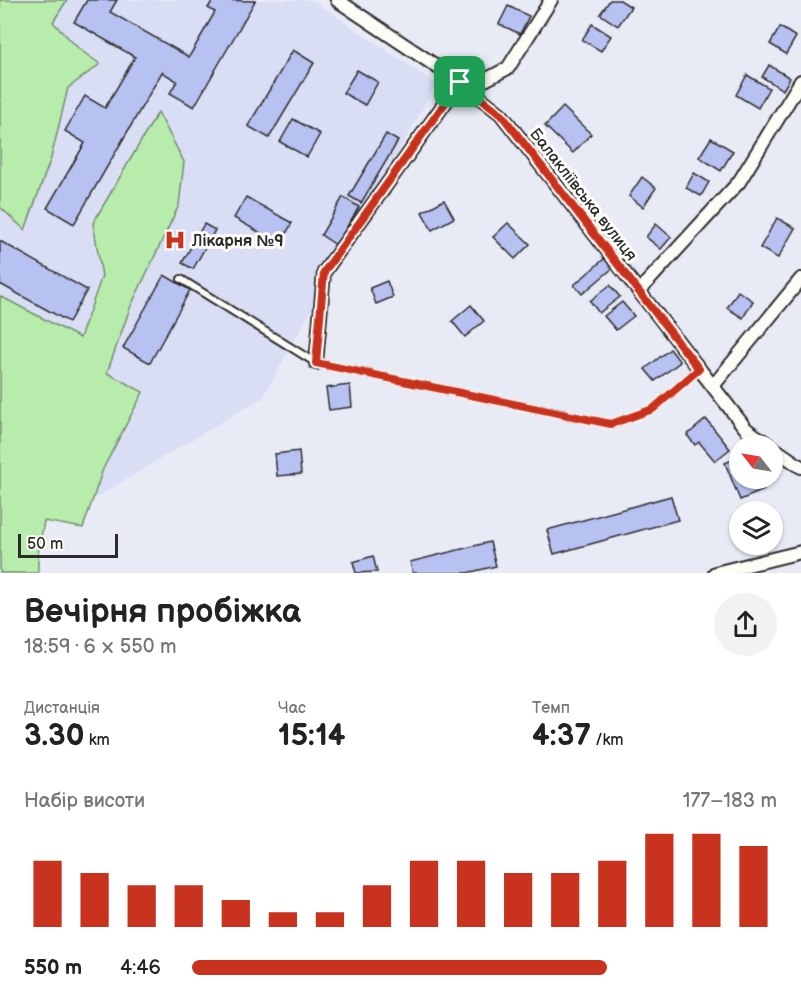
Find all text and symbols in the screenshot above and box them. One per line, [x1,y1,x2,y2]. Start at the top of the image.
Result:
pin [434,56,485,107]
icon: arrive [443,65,476,98]
street label: Балакліївська вулиця [525,125,640,265]
hospital icon: Лікарня №9 [163,228,187,252]
place label: Лікарня №9 [191,232,284,251]
north arrow [729,435,783,489]
map controls [729,435,783,555]
button: layers [729,501,783,555]
scale bar [18,531,118,558]
text: 50 m [27,535,63,554]
text: Вечірня пробіжка [24,592,301,632]
button: share [714,593,777,656]
text: 18:59 · 6 × 550 m [24,635,176,659]
text: Дистанція [24,699,100,718]
text: Час [278,699,306,718]
text: Темп [532,699,570,718]
text: 3.30 [24,718,84,754]
text: 15:14 [278,718,345,754]
text: 4:37 [532,718,591,754]
text: km [84,731,110,750]
text: /km [591,731,624,750]
text: Набір висоти [24,789,145,813]
text: 177–183 m [683,789,777,813]
text: 550 m [24,956,82,980]
text: 4:46 [120,956,161,980]

